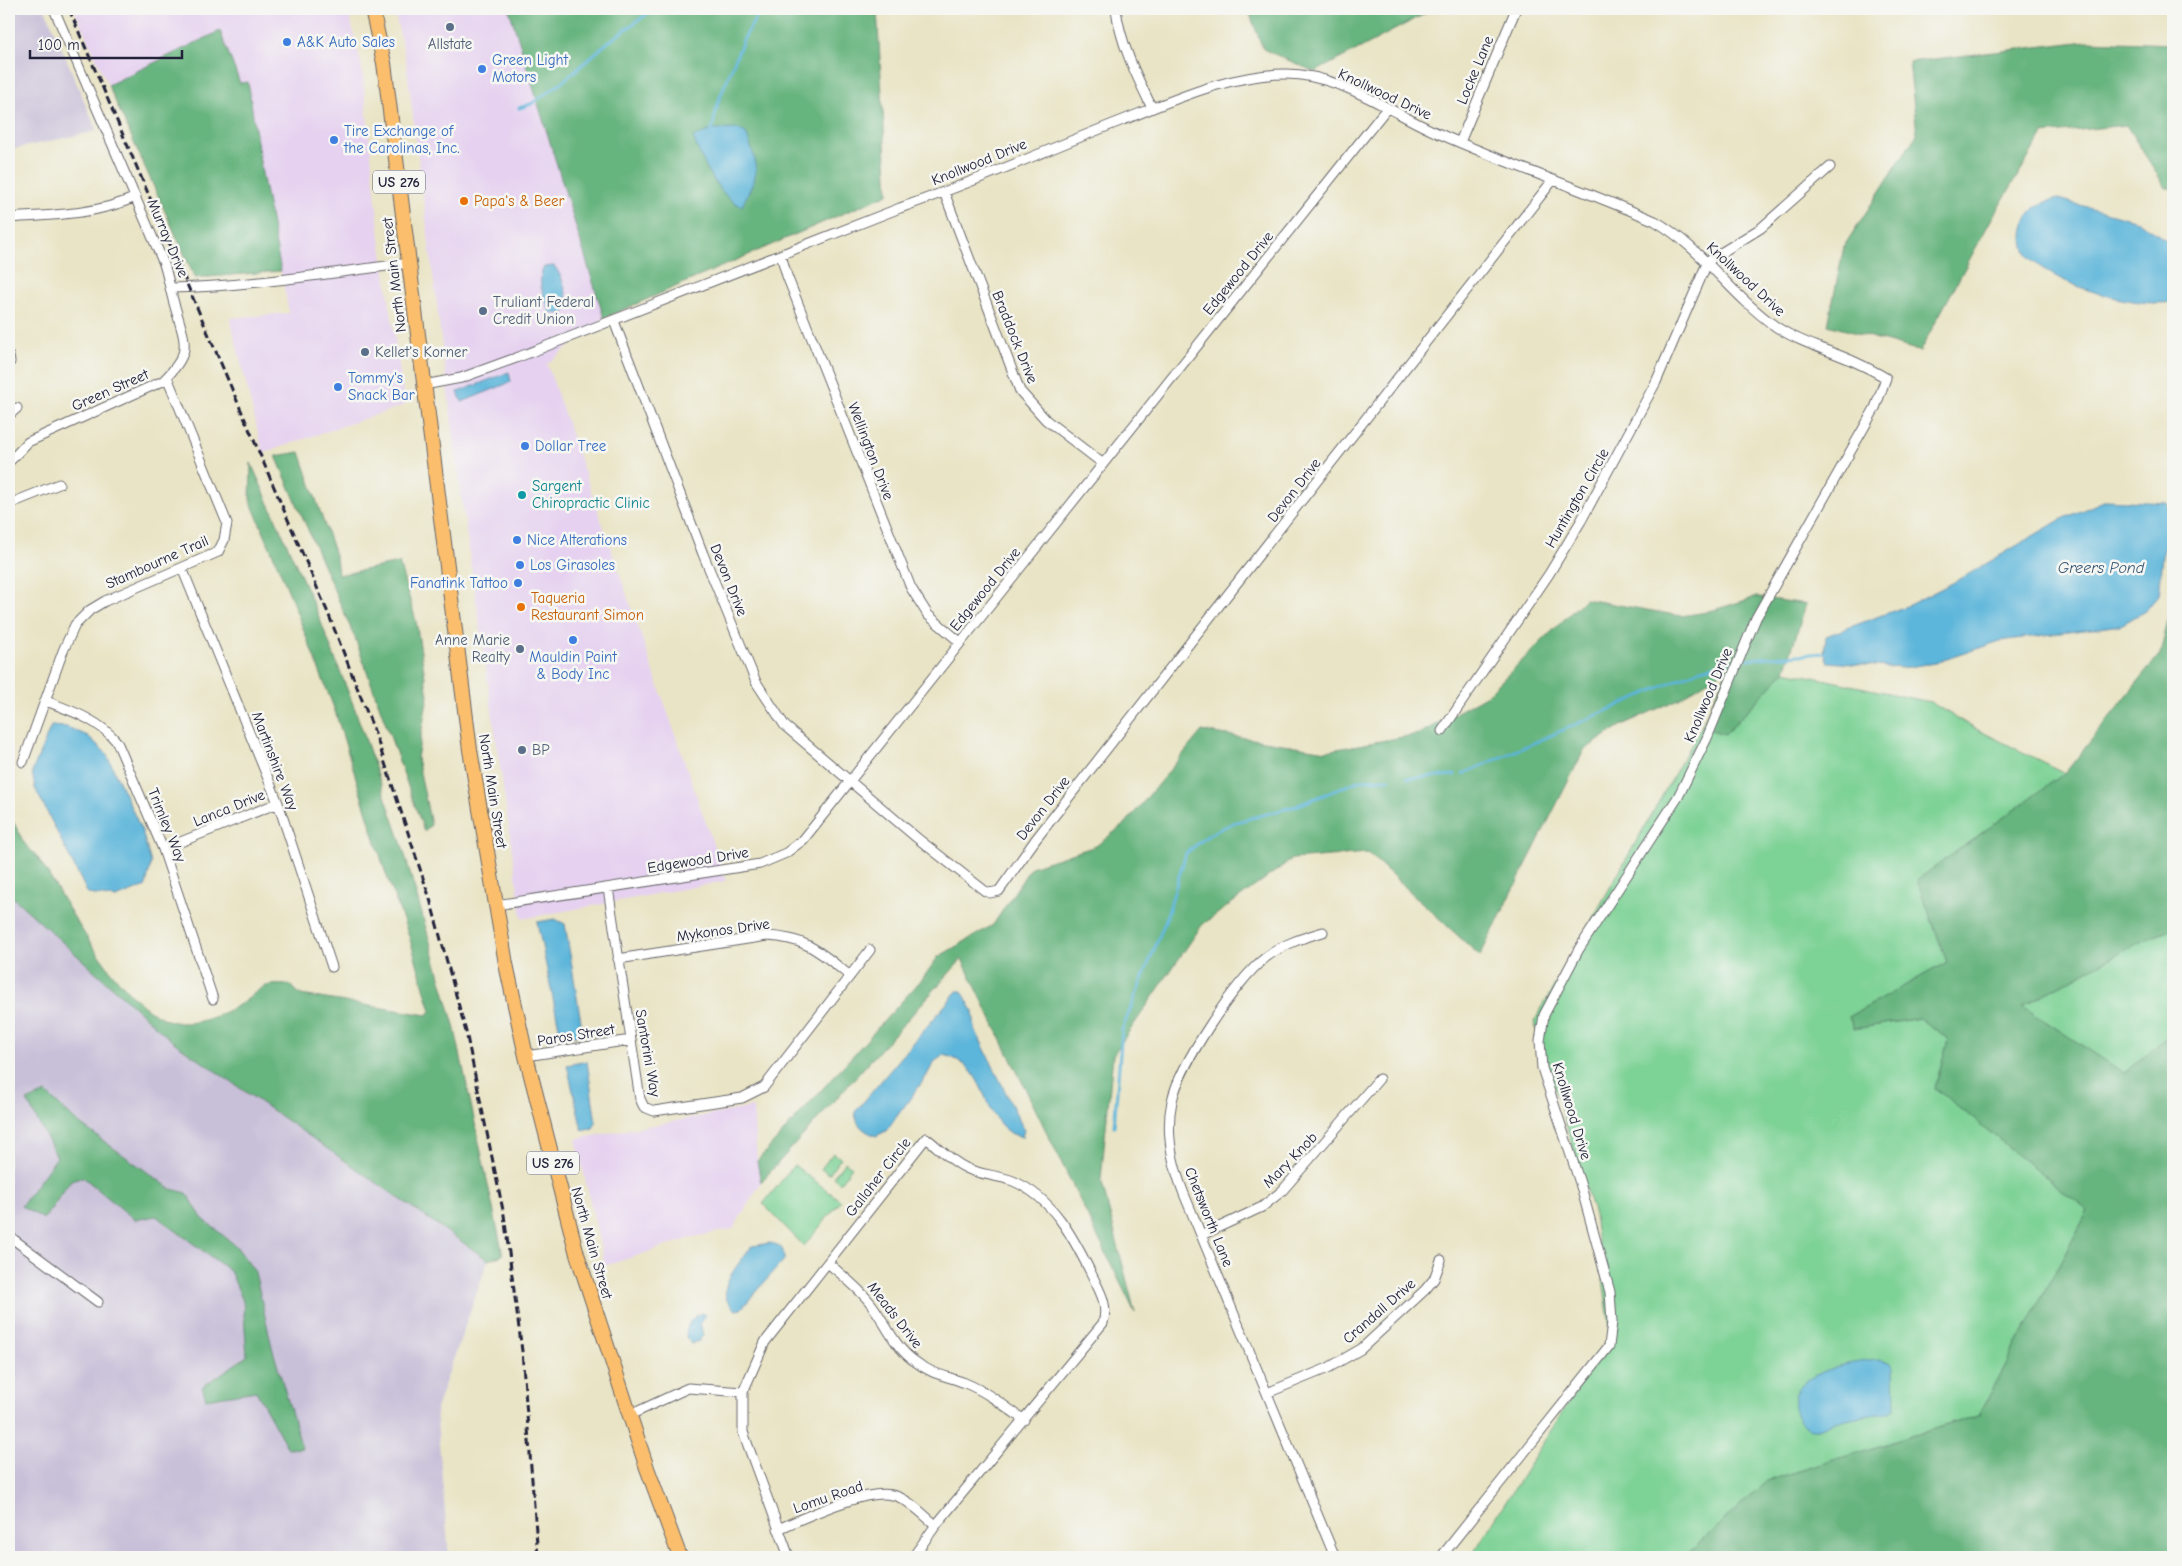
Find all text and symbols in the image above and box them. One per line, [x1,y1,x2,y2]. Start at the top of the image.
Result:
marker: Allstate [444,21,456,33]
scale bar [30,28,182,60]
place label: A&K Auto Sales [297,33,395,51]
street label: Locke Lane [1453,33,1498,107]
place label: Allstate [428,35,473,53]
text: 100 m [38,36,80,54]
marker: A&K Auto Sales [281,36,293,48]
place label: Green Light Motors [492,51,569,86]
marker: Green Light Motors [476,63,488,75]
street label: Knollwood Drive [1335,64,1435,124]
place label: Tire Exchange of the Carolinas, Inc. [343,122,460,157]
marker: Tire Exchange of the Carolinas, Inc. [328,134,340,146]
street label: Knollwood Drive [929,135,1030,189]
road number: US 276 [373,170,425,193]
place label: Papa's & Beer [474,192,564,210]
marker: Papa's & Beer [458,195,470,207]
street label: Murray Drive [143,196,193,280]
street label: North Main Street [378,216,410,334]
street label: Edgewood Drive [1199,227,1277,318]
street label: Knollwood Drive [1703,238,1789,320]
street label: Braddock Drive [988,288,1042,386]
place label: Truliant Federal Credit Union [493,293,594,328]
marker: Truliant Federal Credit Union [477,305,489,317]
place label: Kellet's Korner [375,343,468,361]
marker: Kellet's Korner [359,346,371,358]
street label: Green Street [69,365,152,415]
place label: Tommy's Snack Bar [348,369,415,404]
marker: Tommy's Snack Bar [332,381,344,393]
street label: Wellington Drive [844,400,898,503]
place label: Dollar Tree [535,437,607,455]
marker: Dollar Tree [519,440,531,452]
street label: Huntington Circle [1541,445,1613,551]
street label: Devon Drive [1263,454,1325,526]
place label: Sargent Chiropractic Clinic [532,477,650,512]
marker: Sargent Chiropractic Clinic [516,489,528,501]
street label: Stambourne Trail [103,531,211,593]
place label: Nice Alterations [527,531,627,549]
marker: Nice Alterations [511,534,523,546]
street label: Devon Drive [706,541,752,619]
street label: Edgewood Drive [946,543,1024,634]
place label: Los Girasoles [530,556,615,574]
marker: Los Girasoles [514,559,526,571]
water label: Greers Pond [2058,559,2145,577]
place label: Fanatink Tattoo [410,574,508,592]
marker: Fanatink Tattoo [512,577,524,589]
place label: Taqueria Restaurant Simon [531,589,644,624]
marker: Taqueria Restaurant Simon [515,601,527,613]
place label: Anne Marie Realty [435,631,510,666]
marker: Mauldin Paint & Body Inc [567,634,579,646]
marker: Anne Marie Realty [514,643,526,655]
street label: Knollwood Drive [1680,645,1736,745]
place label: Mauldin Paint & Body Inc [529,648,617,683]
street label: Martinshire Way [248,709,302,813]
street label: North Main Street [475,732,511,850]
place label: BP [532,741,550,759]
marker: BP [516,744,528,756]
street label: Devon Drive [1012,772,1074,844]
street label: Trimley Way [144,785,190,865]
street label: Lanca Drive [191,785,268,830]
street label: Edgewood Drive [646,843,750,877]
street label: Mykonos Drive [675,914,771,945]
street label: Santorini Way [631,1008,665,1098]
street label: Paros Street [536,1020,617,1050]
street label: Knollwood Drive [1549,1060,1596,1162]
street label: Mary Knob [1259,1128,1321,1192]
street label: Gallaher Circle [842,1133,915,1220]
road number: US 276 [527,1152,579,1174]
street label: Chetsworth Lane [1181,1164,1237,1270]
street label: North Main Street [567,1185,617,1302]
street label: Crandall Drive [1339,1274,1419,1347]
street label: Meads Drive [863,1278,927,1352]
street label: Lomu Road [791,1477,865,1517]

